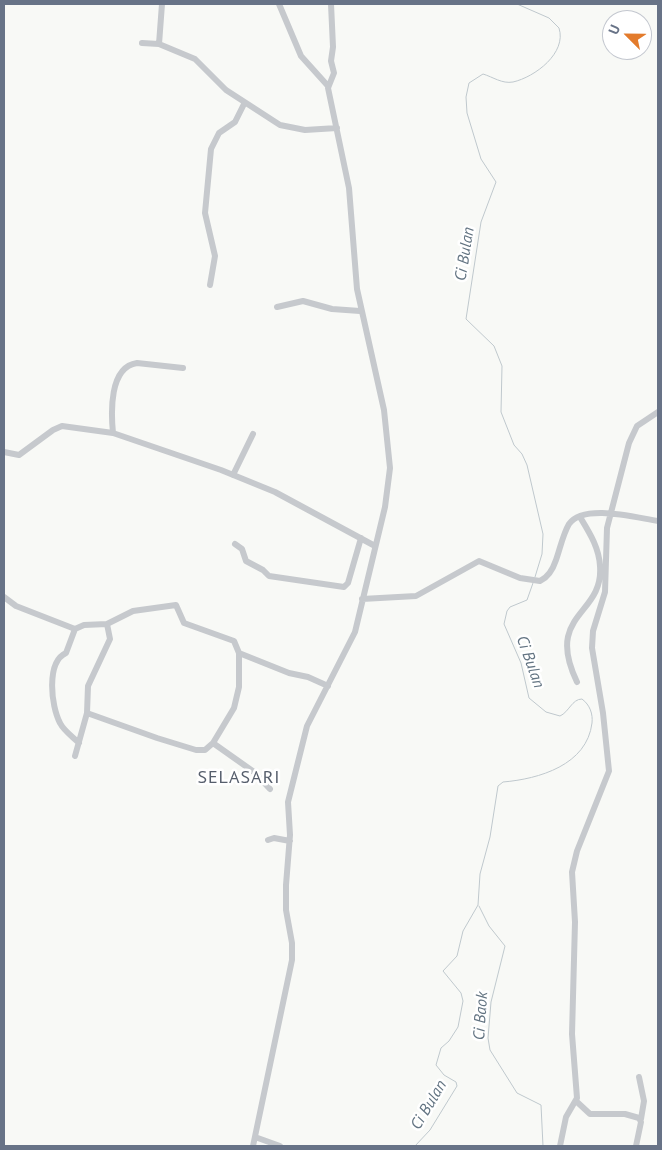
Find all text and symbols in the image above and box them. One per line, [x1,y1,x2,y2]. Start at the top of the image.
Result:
north arrow [602,10,652,60]
text: U [604,22,624,37]
water label: Ci Bulan [451,226,479,282]
water label: Ci Bulan [512,633,548,691]
district label: SELASARI [196,767,282,789]
water label: Ci Baok [470,991,492,1041]
water label: Ci Bulan [407,1077,451,1133]

